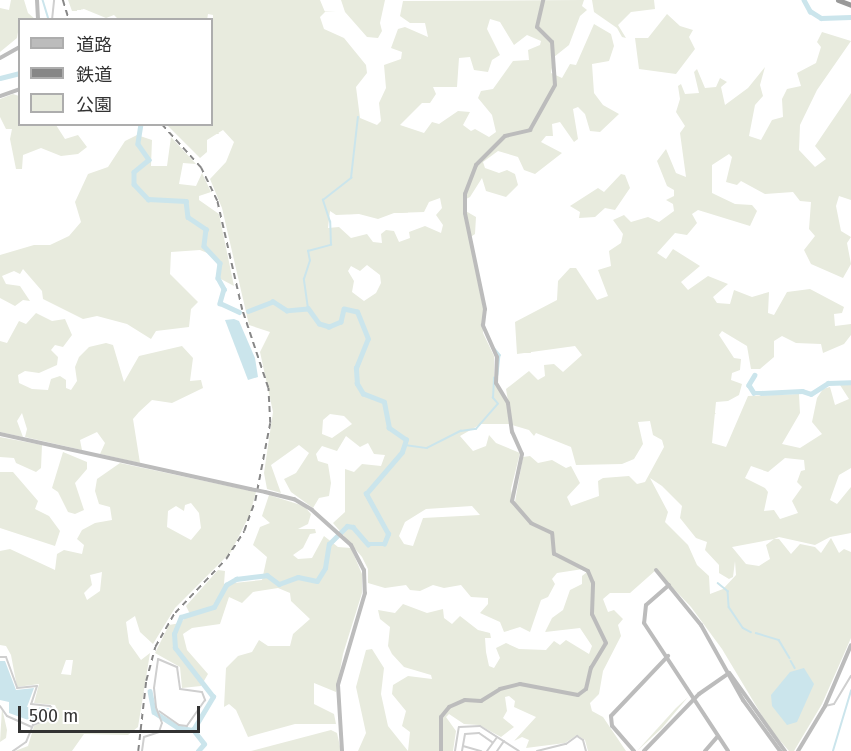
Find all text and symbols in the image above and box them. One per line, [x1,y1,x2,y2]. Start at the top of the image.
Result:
legend [18,18,213,126]
text: 道路 [76,34,112,56]
text: 鉄道 [76,64,112,86]
text: 公園 [76,94,112,116]
scale bar [21,694,202,732]
text: 500 m [29,705,78,727]

